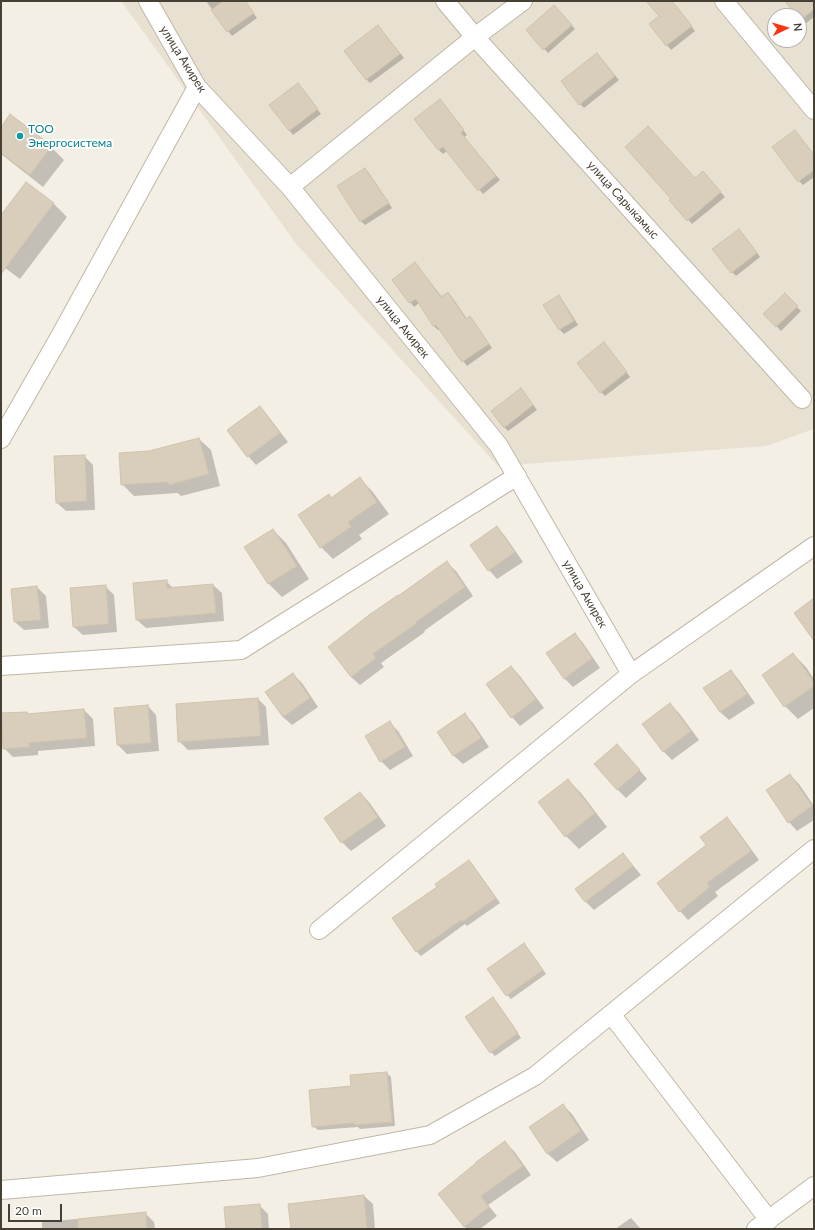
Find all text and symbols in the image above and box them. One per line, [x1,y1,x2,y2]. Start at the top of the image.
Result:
north arrow [767,8,807,48]
text: N [792,22,805,32]
street label: улица Акирек [157,23,209,95]
place label: ТОО Энергосистема [28,122,112,150]
marker: ТОО Энергосистема [15,131,25,141]
street label: улица Сарыкамыс [584,158,662,242]
street label: улица Акирек [373,293,433,361]
street label: улица Акирек [560,557,610,631]
scale bar [10,1196,64,1222]
text: 20 m [15,1203,42,1218]

